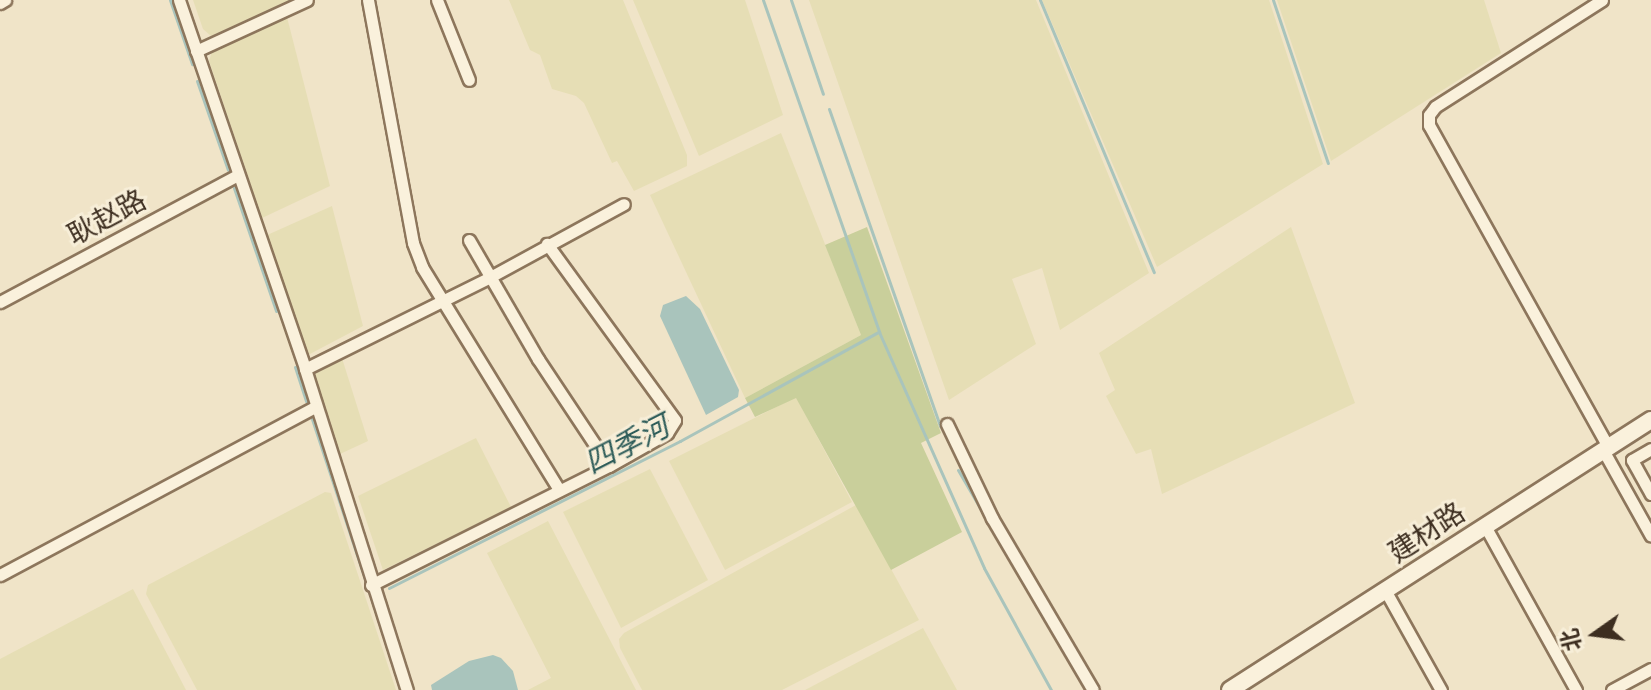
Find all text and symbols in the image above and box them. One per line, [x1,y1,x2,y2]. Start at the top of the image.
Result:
street label: 耿赵路 [62,183,152,253]
water label: 四季河 [579,409,675,481]
street label: 建材路 [1383,496,1471,570]
north arrow [1555,594,1635,674]
text: 北 [1555,626,1587,654]

